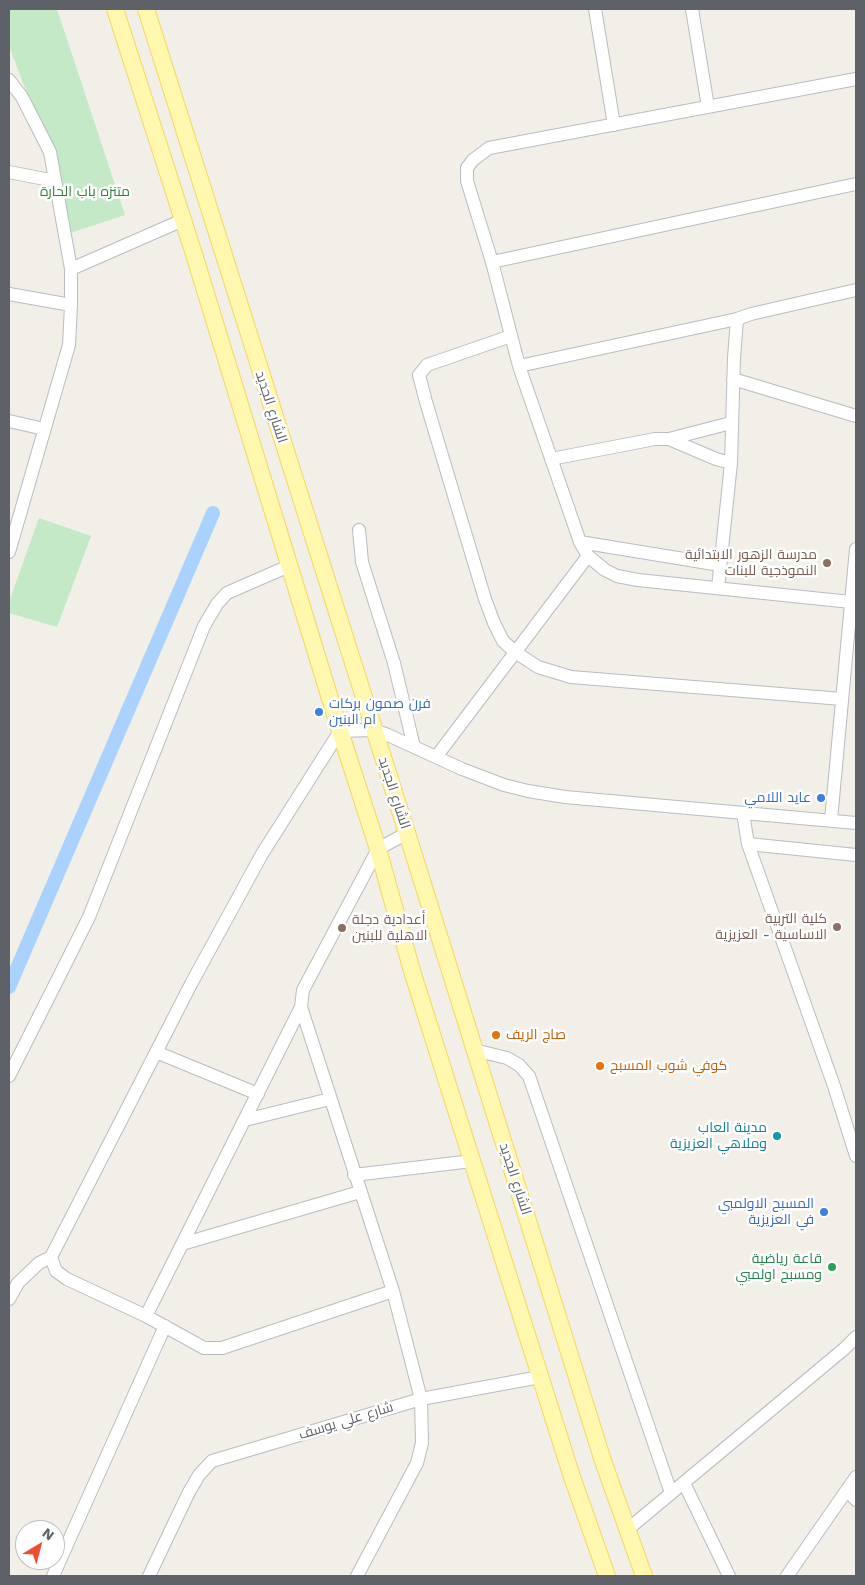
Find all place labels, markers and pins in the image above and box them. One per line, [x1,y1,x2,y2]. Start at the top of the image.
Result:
place label: مدرسة الزهور الابتدائية النموذجية للبنات [685,547,817,580]
marker: مدرسة الزهور الابتدائية النموذجية للبنات [821,557,833,569]
place label: فرن صمون بركات ام البنين [329,696,431,729]
marker: فرن صمون بركات ام البنين [313,706,325,718]
place label: عايد اللامي [744,790,811,806]
marker: عايد اللامي [815,792,827,804]
place label: كلية التربية الاساسية - العزيزية [715,911,827,944]
place label: أعدادية دجلة الاهلية للبنين [352,912,427,944]
marker: كلية التربية الاساسية - العزيزية [831,921,843,933]
marker: أعدادية دجلة الاهلية للبنين [336,922,348,934]
place label: صاج الريف [506,1027,566,1043]
marker: صاج الريف [490,1029,502,1041]
place label: كوفي شوب المسبح [610,1058,727,1074]
marker: كوفي شوب المسبح [594,1060,606,1072]
place label: مدينة العاب وملاهي العزيزية [670,1120,767,1152]
marker: مدينة العاب وملاهي العزيزية [771,1130,783,1142]
place label: المسبح الاولمبي في العزيزية [718,1196,814,1228]
marker: المسبح الاولمبي في العزيزية [818,1206,830,1218]
place label: قاعة رياضية ومسبح اولمبي [735,1251,822,1284]
marker: قاعة رياضية ومسبح اولمبي [826,1261,838,1273]

